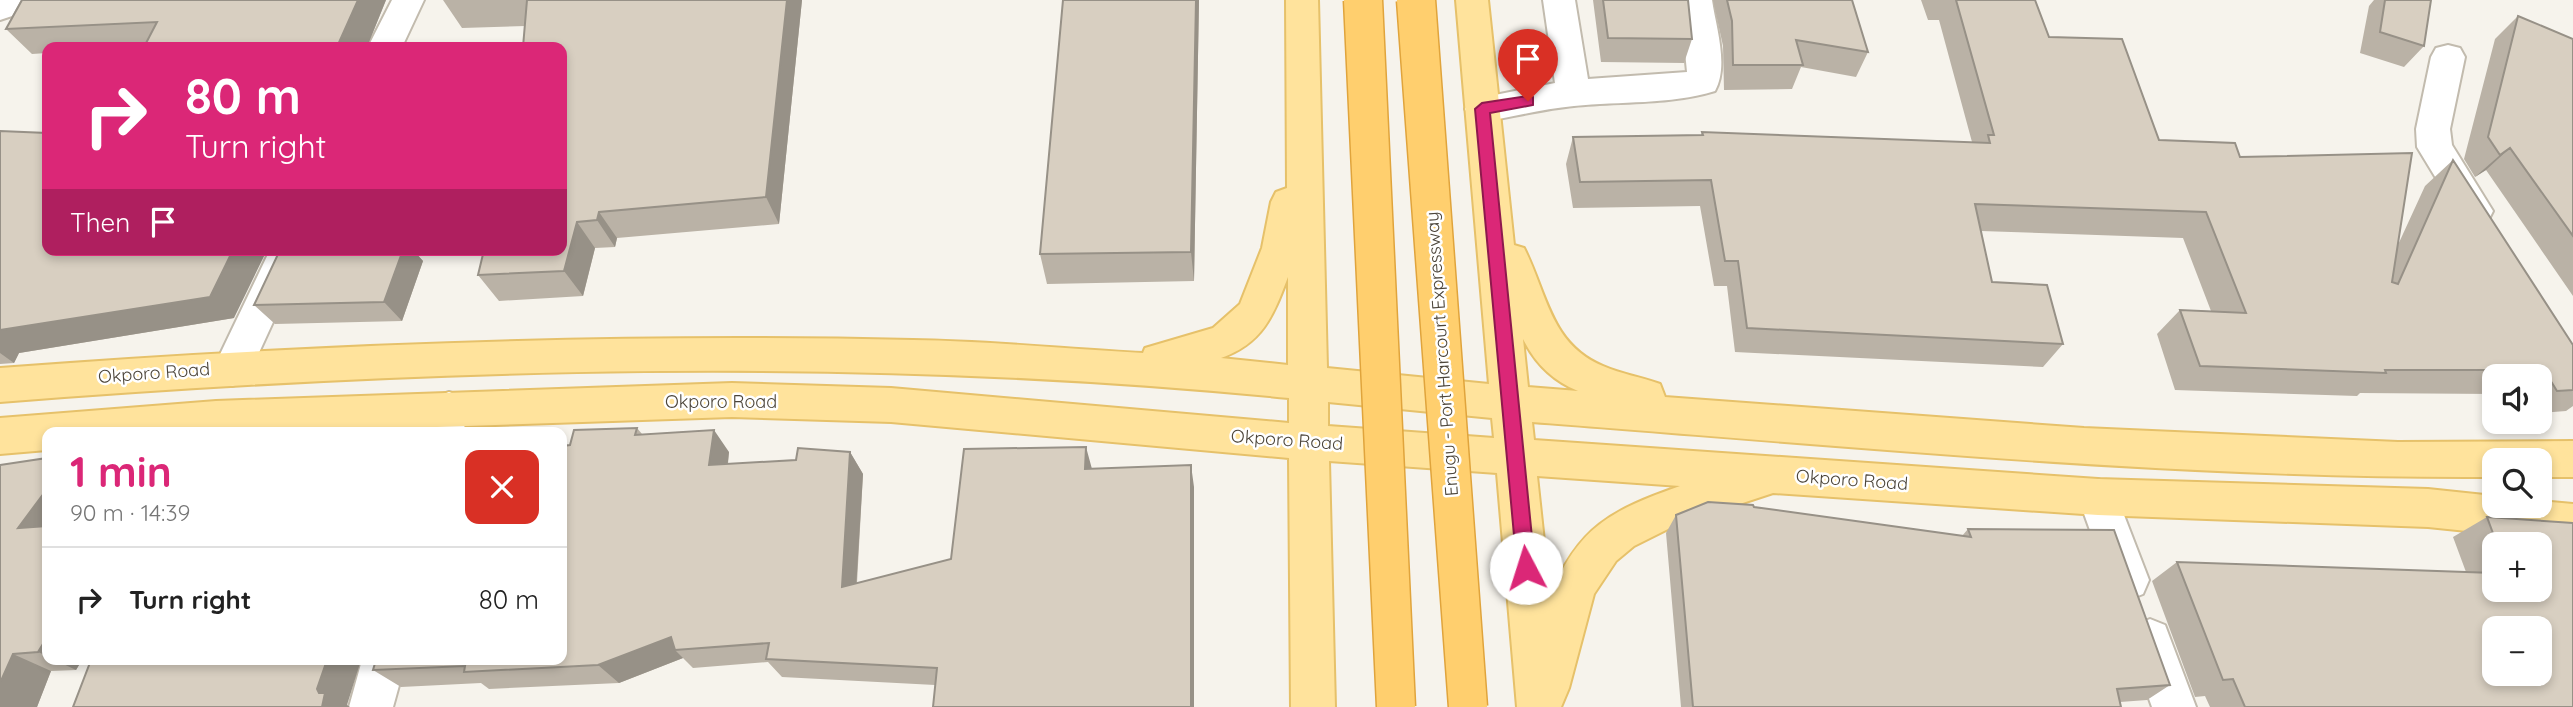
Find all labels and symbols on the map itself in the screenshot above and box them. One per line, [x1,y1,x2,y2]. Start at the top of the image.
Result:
pin [1498,29,1558,101]
street label: Enugu - Port Harcourt Expressway [1420,211,1463,497]
street label: Okporo Road [97,357,211,388]
street label: Okporo Road [665,390,777,413]
street label: Okporo Road [1230,424,1344,455]
street label: Okporo Road [1795,464,1909,495]
position arrow [1489,531,1563,605]

